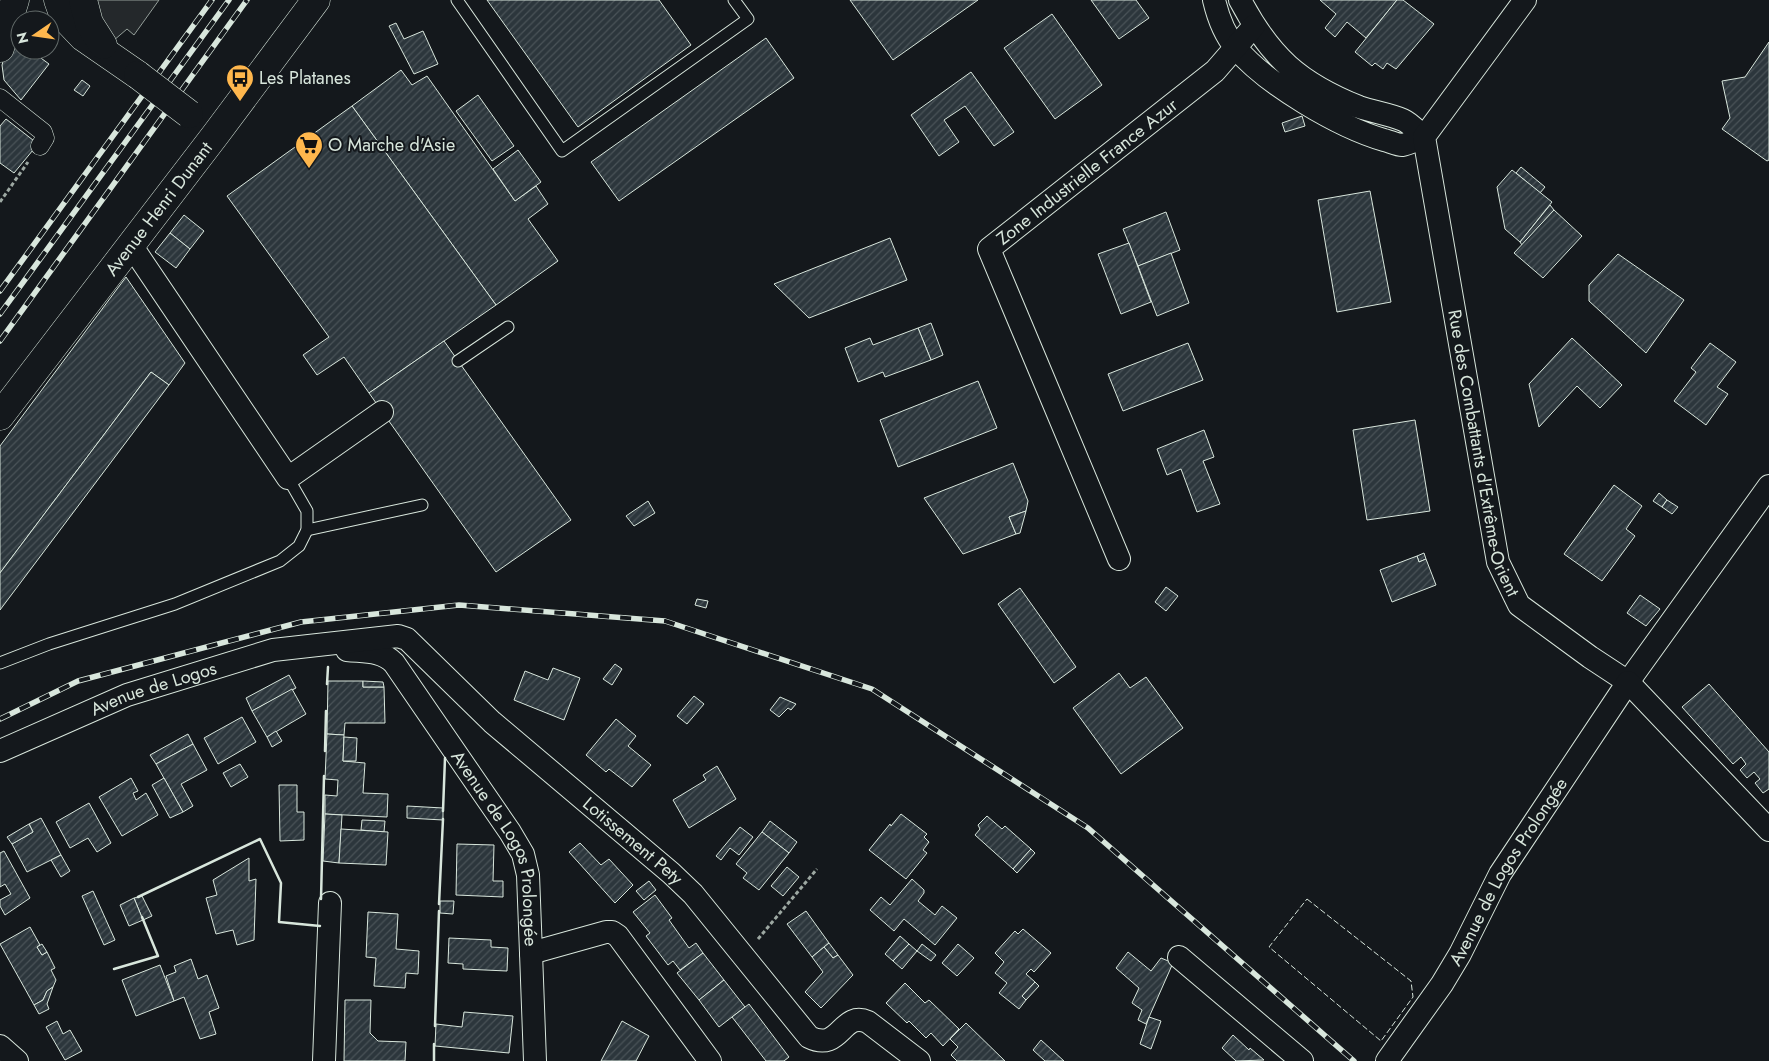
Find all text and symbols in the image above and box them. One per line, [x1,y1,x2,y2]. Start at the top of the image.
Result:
north arrow [10,10,60,60]
text: N [11,30,33,46]
bus stop icon: Les Platanes [225,63,255,102]
place label: Les Platanes [259,65,351,91]
street label: Zone Industrielle France Azur [991,92,1184,251]
supermarket icon: O Marche d'Asie [294,130,324,169]
place label: O Marche d'Asie [328,132,455,158]
street label: Avenue Henri Dunant [99,136,219,281]
street label: Rue des Combattants d'Extrême-Orient [1441,307,1526,601]
street label: Avenue de Logos [86,655,220,723]
street label: Avenue de Logos Prolongée [445,745,544,947]
street label: Avenue de Logos Prolongée [1443,773,1574,971]
street label: Lotissement Pety [577,791,689,891]

